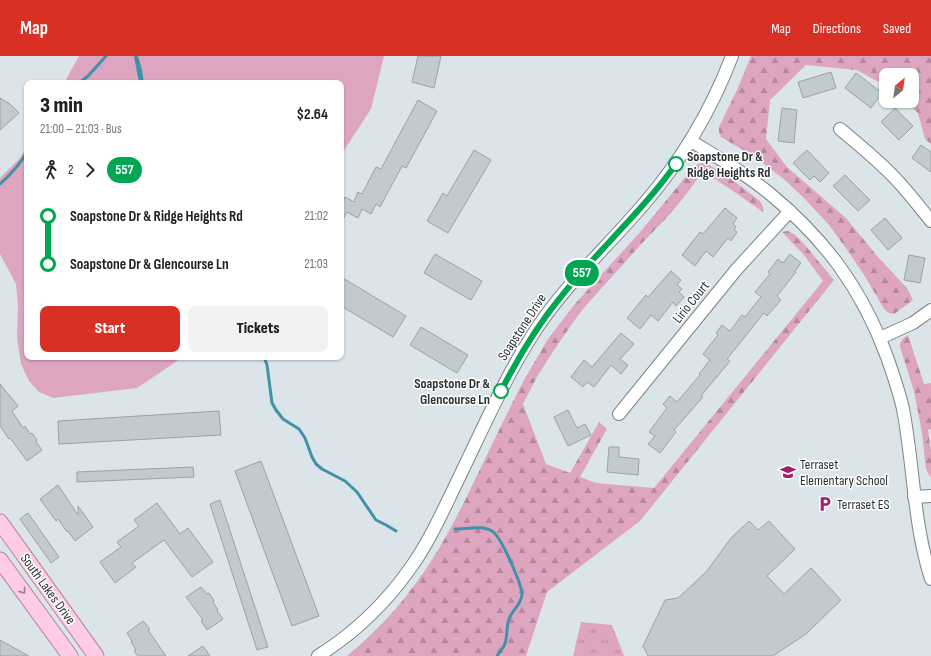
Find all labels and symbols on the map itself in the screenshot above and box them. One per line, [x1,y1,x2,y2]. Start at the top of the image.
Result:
north arrow [879,68,919,108]
place label: Soapstone Dr & Ridge Heights Rd [687,148,770,181]
marker: Soapstone Dr & Ridge Heights Rd [668,156,684,172]
line badge: 557 [559,260,605,286]
street label: Lirio Court [669,278,713,326]
street label: Soapstone Drive [494,290,550,364]
place label: Soapstone Dr & Glencourse Ln [414,375,491,408]
marker: Soapstone Dr & Glencourse Ln [493,383,509,399]
place label: Terraset Elementary School [800,456,888,489]
school or university icon: Terraset Elementary School [779,463,797,481]
parking icon: Terraset ES [816,495,834,513]
place label: Terraset ES [837,496,889,513]
street label: South Lakes Drive [17,550,79,628]
one-way arrow [18,587,25,594]

